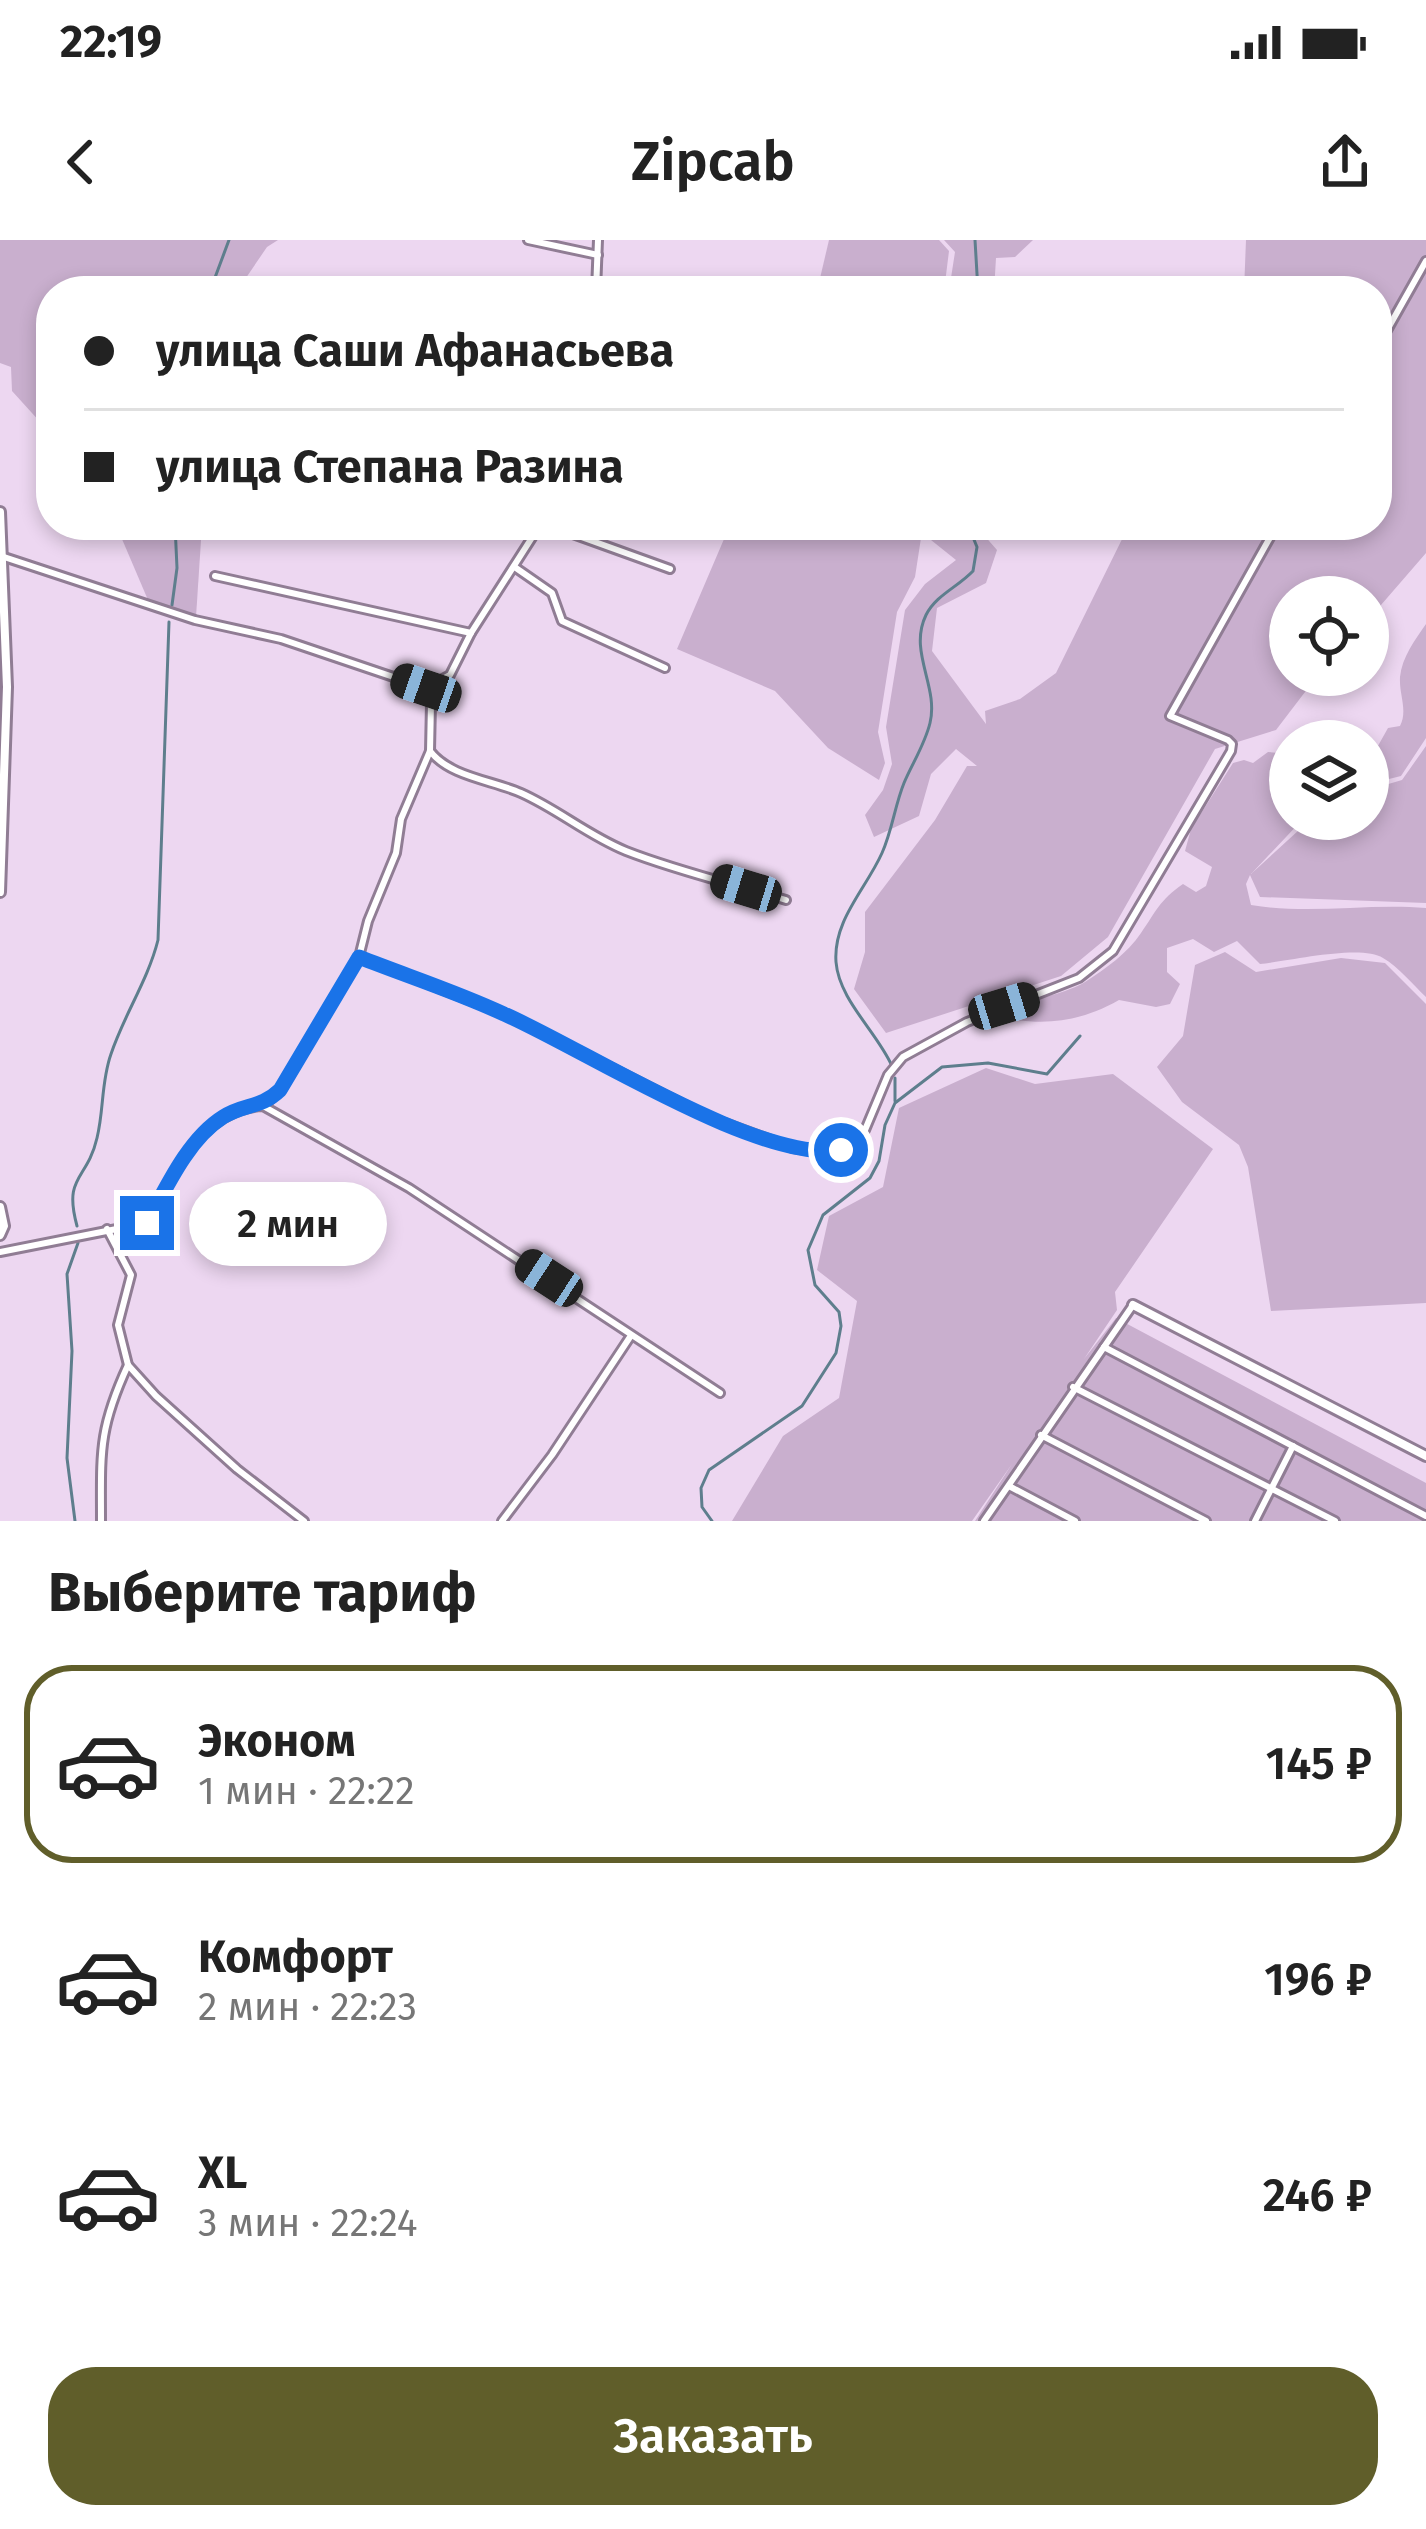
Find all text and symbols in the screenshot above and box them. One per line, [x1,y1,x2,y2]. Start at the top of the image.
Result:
text: 22:19 [60,15,162,69]
icon: back [48,129,114,195]
icon: share [1312,129,1378,195]
text: Zipcab [631,130,795,194]
text: улица Саши Афанасьева [156,324,674,378]
text: улица Степана Разина [156,440,624,494]
map controls [1269,576,1389,840]
button: locate [1269,576,1389,696]
car [386,659,466,717]
button: layers [1269,720,1389,840]
car [706,860,786,916]
car [964,978,1044,1034]
route start [814,1123,868,1177]
callout: 2 мин [189,1181,387,1265]
route end [120,1196,174,1250]
text: 2 мин [237,1201,339,1247]
car [509,1243,589,1313]
text: Выберите тариф [48,1561,476,1625]
icon: car [54,1710,162,1818]
text: Эконом [198,1714,356,1768]
text: 145 ₽ [1266,1737,1372,1791]
text: 1 мин · 22:22 [198,1768,415,1814]
icon: car [54,1926,162,2034]
text: Комфорт [198,1930,393,1984]
text: 196 ₽ [1264,1953,1372,2007]
text: 2 мин · 22:23 [198,1984,417,2030]
icon: car [54,2142,162,2250]
text: XL [198,2146,247,2200]
text: 246 ₽ [1263,2169,1372,2223]
text: 3 мин · 22:24 [198,2200,418,2246]
button: Заказать [48,2367,1378,2505]

